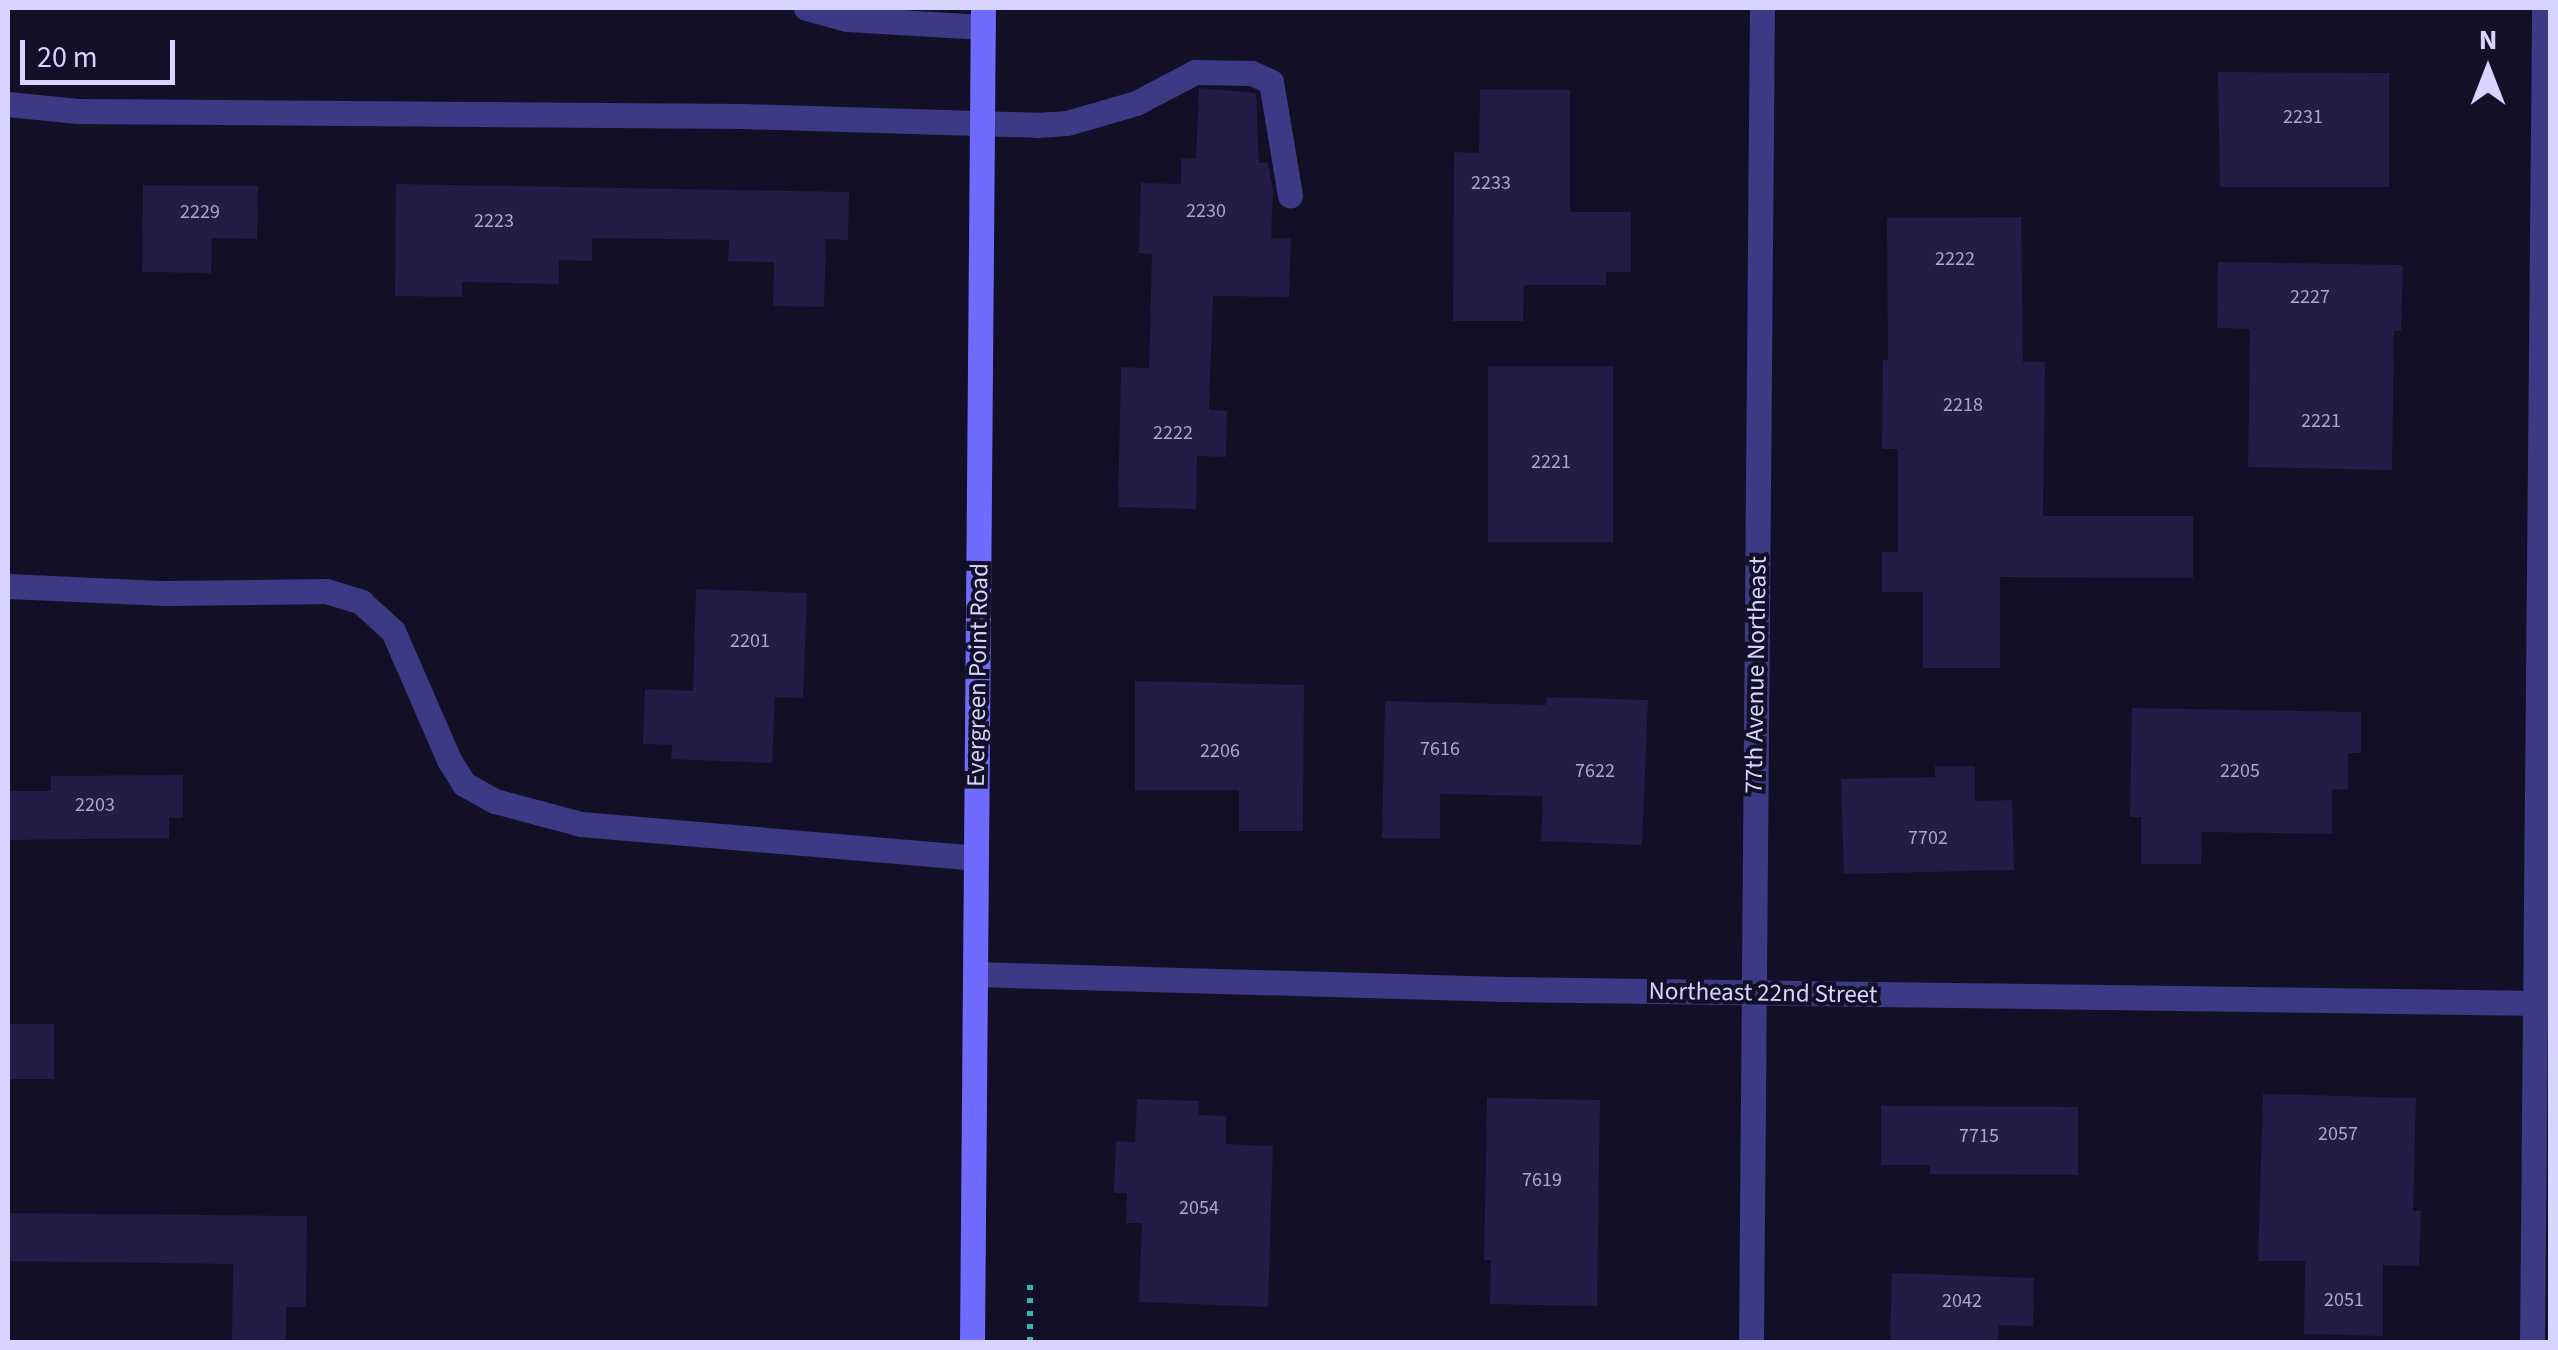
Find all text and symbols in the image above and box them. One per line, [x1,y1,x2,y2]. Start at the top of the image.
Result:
scale bar [25,20,180,82]
north arrow [2438,20,2538,120]
text: N [2479,20,2497,60]
text: 20 m [37,36,98,79]
house number: 2231 [2283,105,2323,129]
house number: 2233 [1471,171,1511,195]
house number: 2230 [1186,199,1226,223]
house number: 2229 [180,200,220,224]
house number: 2223 [474,209,514,233]
house number: 2222 [1935,247,1975,271]
house number: 2227 [2290,285,2330,309]
house number: 2218 [1943,393,1983,417]
house number: 2221 [2301,409,2341,433]
house number: 2222 [1153,421,1193,445]
house number: 2221 [1531,450,1571,474]
street label: 77th Avenue Northeast [1739,556,1773,794]
street label: Evergreen Point Road [961,563,995,787]
house number: 2201 [730,629,770,653]
house number: 7616 [1420,737,1460,761]
house number: 2206 [1200,739,1240,763]
house number: 7622 [1575,759,1615,783]
house number: 2205 [2220,759,2260,783]
house number: 2203 [75,793,115,817]
house number: 7702 [1908,826,1948,850]
street label: Northeast 22nd Street [1648,976,1878,1010]
house number: 2057 [2318,1122,2358,1146]
house number: 7715 [1959,1124,1999,1148]
house number: 7619 [1522,1168,1562,1192]
house number: 2054 [1179,1196,1219,1220]
house number: 2051 [2324,1288,2364,1312]
house number: 2042 [1942,1289,1982,1313]

